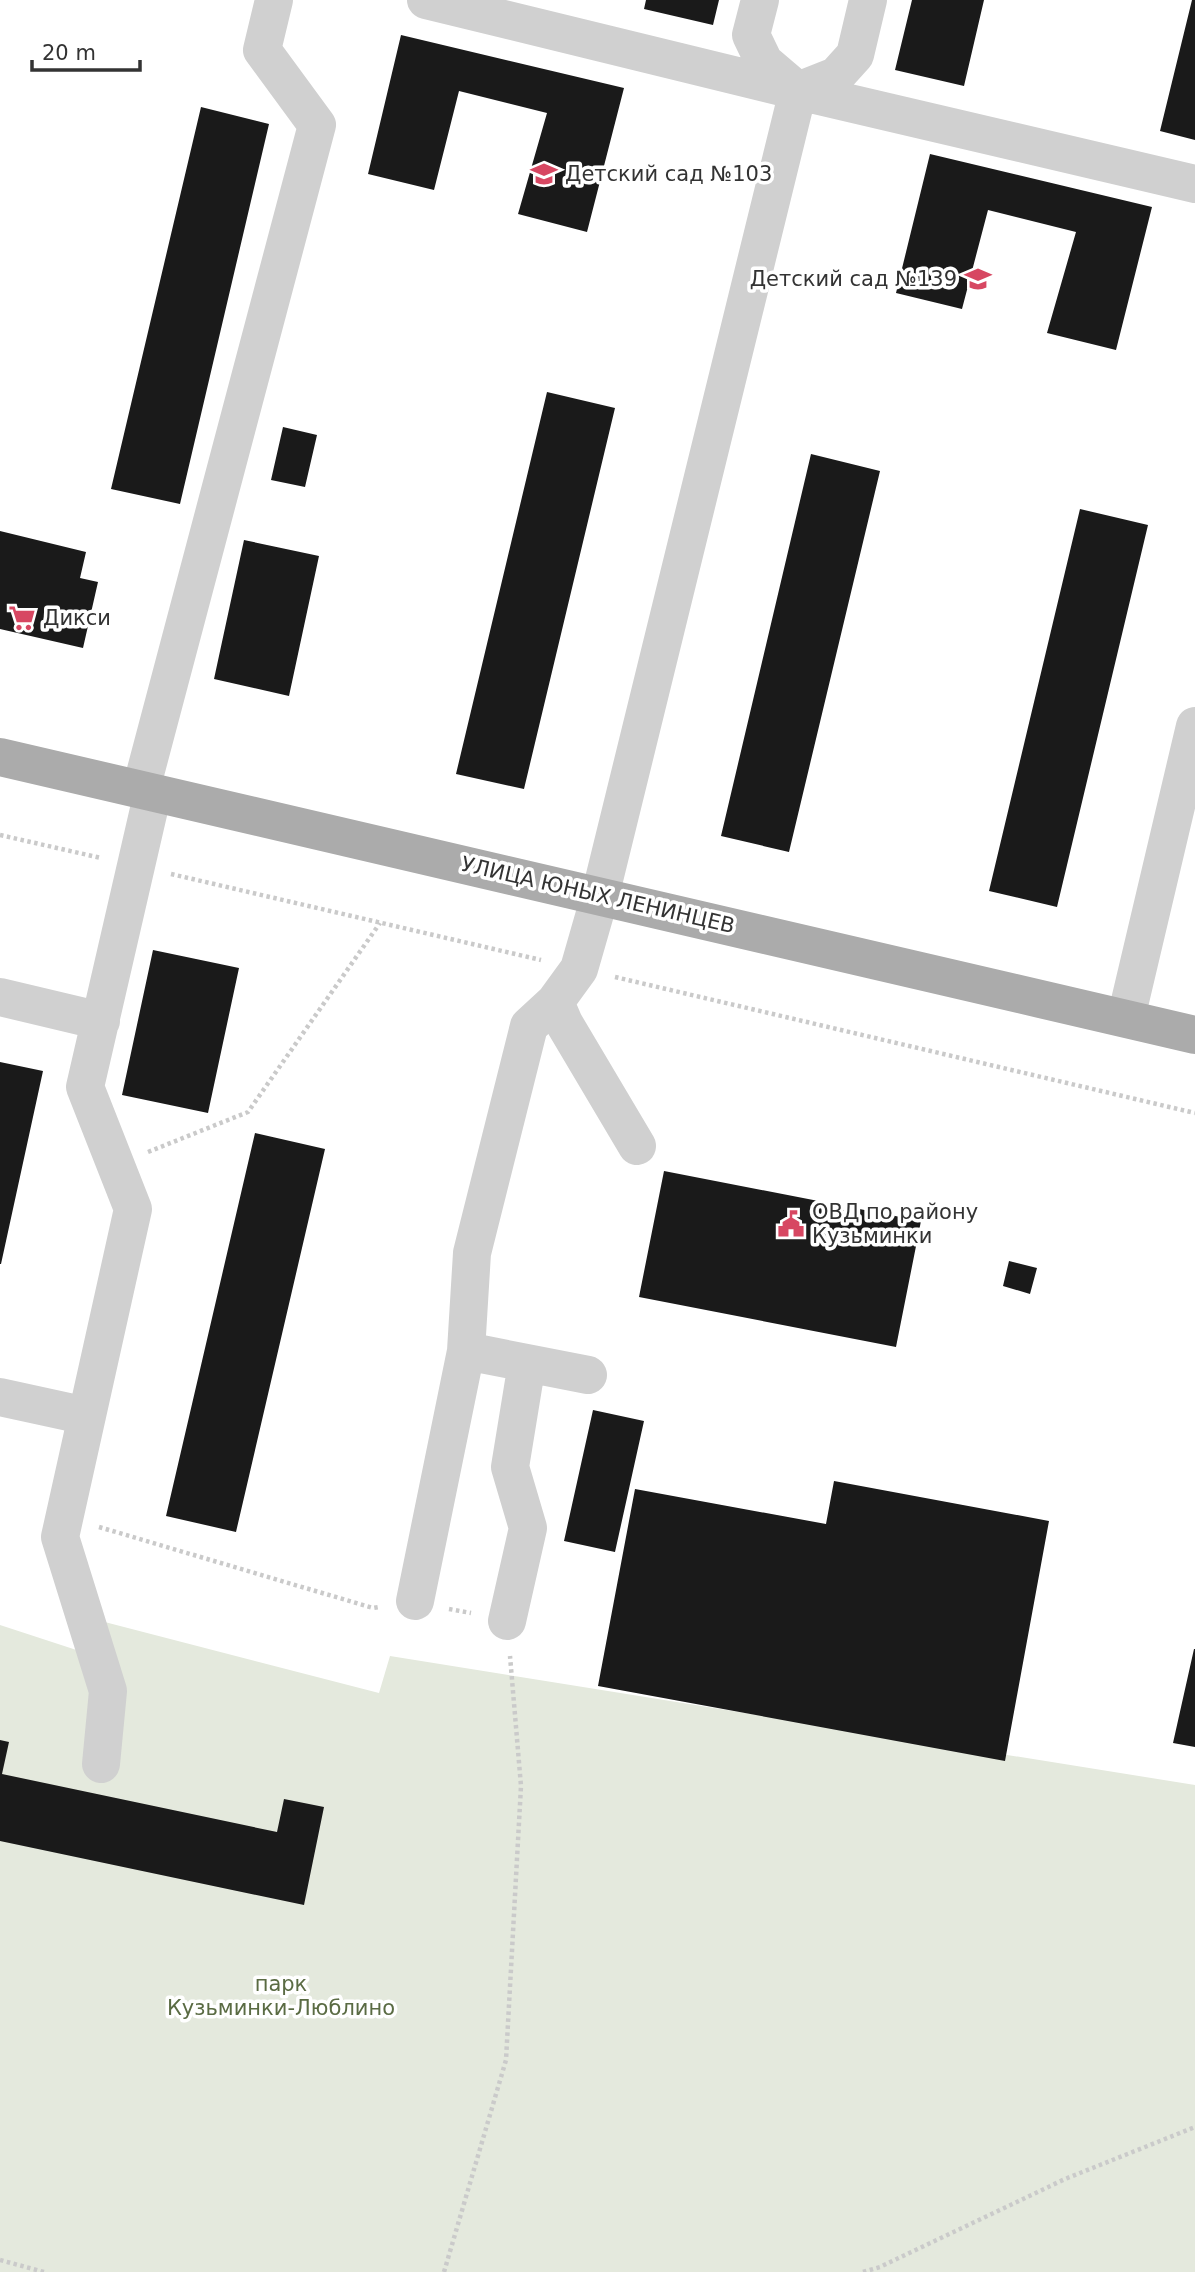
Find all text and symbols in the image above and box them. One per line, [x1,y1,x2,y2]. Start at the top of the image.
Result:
scale bar [32,28,140,72]
text: 20 m [42,41,96,65]
school or university icon: Детский сад №103 [529,159,559,189]
place label: Детский сад №103 [565,162,772,186]
school or university icon: Детский сад №139 [963,264,993,294]
place label: Детский сад №139 [750,267,957,291]
supermarket icon: Дикси [7,603,37,633]
place label: Дикси [43,606,111,630]
street label: УЛИЦА ЮНЫХ ЛЕНИНЦЕВ [459,852,737,938]
place label: ОВД по району Кузьминки [812,1200,978,1248]
public building icon: ОВД по району Кузьминки [776,1209,806,1239]
park label: парк Кузьминки-Люблино [167,1972,395,2020]

